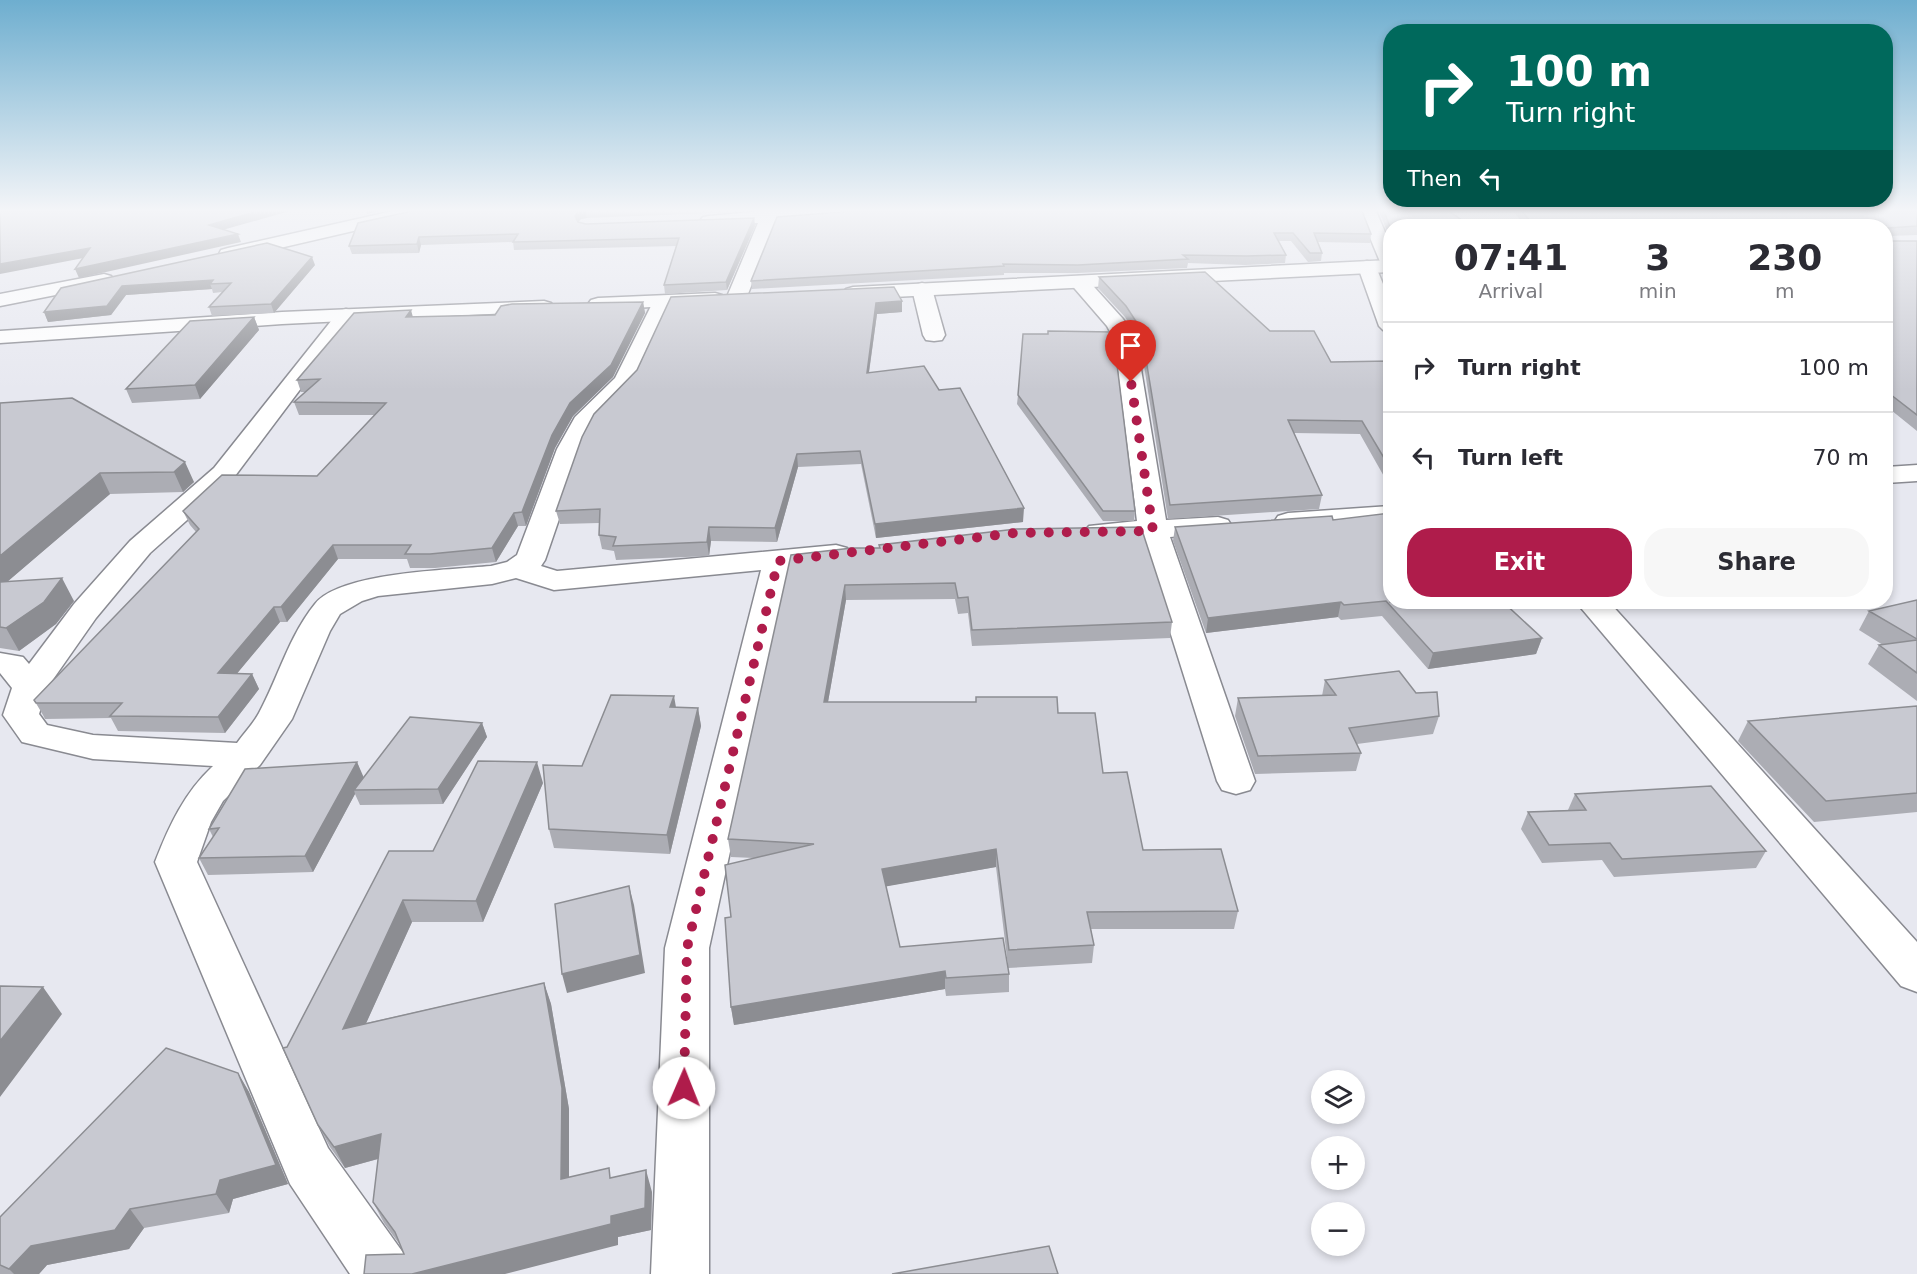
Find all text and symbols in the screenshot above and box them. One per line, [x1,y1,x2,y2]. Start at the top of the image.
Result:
text: 100 m [1506,47,1652,96]
icon: right [1407,48,1485,126]
text: Turn right [1506,97,1635,128]
icon: left [1474,162,1507,195]
text: Then [1407,166,1462,191]
text: 07:41 [1454,237,1568,278]
text: 3 [1645,237,1670,278]
text: 230 [1747,237,1822,278]
text: Arrival [1478,279,1543,303]
text: min [1639,279,1677,303]
text: m [1775,279,1795,303]
pin [1105,320,1156,382]
icon: arrive [1114,329,1147,362]
icon: right [1407,351,1440,384]
text: Turn right [1458,355,1581,380]
text: 100 m [1799,355,1869,380]
icon: left [1407,441,1440,474]
text: Turn left [1458,445,1563,470]
text: 70 m [1813,445,1869,470]
button: Exit [1407,528,1632,597]
button: Share [1644,528,1869,597]
position arrow [652,1056,716,1120]
map controls [1311,1070,1365,1256]
button: layers [1311,1070,1365,1124]
button: + [1311,1136,1365,1190]
button: − [1311,1202,1365,1256]

